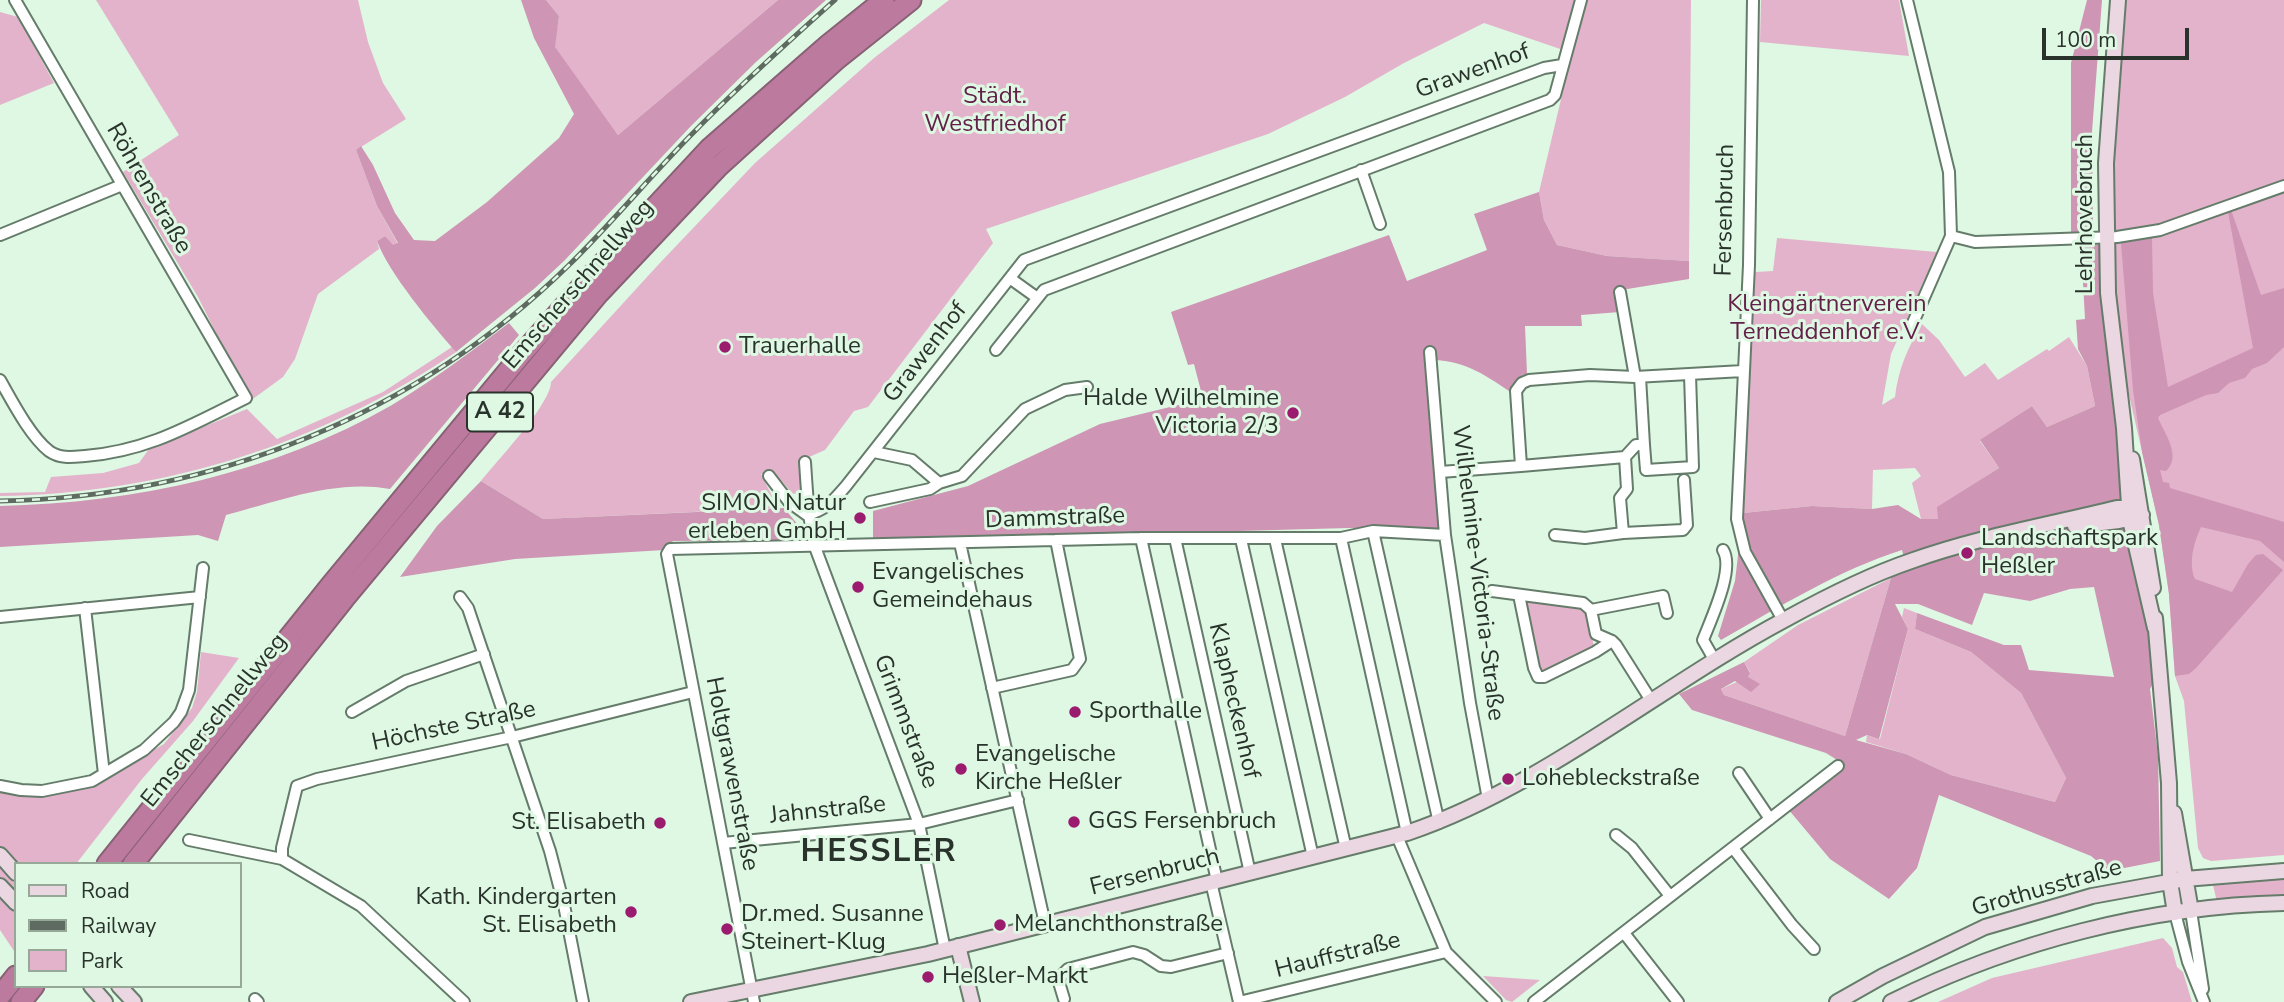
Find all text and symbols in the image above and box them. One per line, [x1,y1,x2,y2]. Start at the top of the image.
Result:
scale bar [2046,14,2193,58]
text: 100 m [2055,26,2116,54]
street label: Grawenhof [1412,38,1534,106]
park label: Städt. Westfriedhof [924,83,1066,139]
street label: Röhrenstraße [99,119,197,259]
street label: Lehrhovebruch [2072,134,2100,294]
street label: Fersenbruch [1710,143,1742,277]
street label: Emscherschnellweg [497,194,661,376]
park label: Kleingärtnerverein Terneddenhof e.V. [1727,291,1927,347]
street label: Grawenhof [878,297,974,409]
place label: Trauerhalle [739,333,861,361]
marker: Trauerhalle [717,339,733,355]
place label: Halde Wilhelmine Victoria 2/3 [1083,385,1279,441]
road number: A 42 [467,392,533,432]
marker: Halde Wilhelmine Victoria 2/3 [1285,405,1301,421]
street label: Wilhelmine-Victoria-Straße [1445,424,1509,722]
place label: SIMON Natur erleben GmbH [688,490,846,546]
street label: Dammstraße [984,502,1126,536]
marker: SIMON Natur erleben GmbH [852,510,868,526]
place label: Landschaftspark Heßler [1981,525,2158,581]
marker: Landschaftspark Heßler [1959,545,1975,561]
place label: Evangelisches Gemeindehaus [872,559,1033,615]
marker: Evangelisches Gemeindehaus [850,579,866,595]
street label: Klapheckenhof [1201,620,1265,782]
street label: Emscherschnellweg [136,628,294,814]
street label: Grimmstraße [866,651,944,793]
street label: Holtgrawenstraße [698,675,764,873]
street label: Höchste Straße [369,696,539,758]
place label: Sporthalle [1089,698,1202,726]
marker: Sporthalle [1067,704,1083,720]
place label: Evangelische Kirche Heßler [975,741,1122,797]
marker: Evangelische Kirche Heßler [953,761,969,777]
place label: Lohebleckstraße [1522,765,1700,793]
marker: Lohebleckstraße [1500,771,1516,787]
street label: Jahnstraße [769,791,887,831]
place label: GGS Fersenbruch [1088,808,1276,836]
place label: St. Elisabeth [511,809,646,837]
marker: GGS Fersenbruch [1066,814,1082,830]
marker: St. Elisabeth [652,815,668,831]
district label: HESSLER [801,834,957,872]
street label: Fersenbruch [1087,843,1223,903]
street label: Grothusstraße [1969,854,2125,924]
legend [14,862,242,988]
text: Road [81,877,130,905]
place label: Kath. Kindergarten St. Elisabeth [416,884,617,940]
place label: Dr.med. Susanne Steinert-Klug [741,901,924,957]
marker: Kath. Kindergarten St. Elisabeth [623,904,639,920]
place label: Melanchthonstraße [1014,911,1223,939]
text: Railway [81,912,156,940]
marker: Melanchthonstraße [992,917,1008,933]
marker: Dr.med. Susanne Steinert-Klug [719,921,735,937]
street label: Hauffstraße [1272,926,1404,986]
text: Park [81,947,123,975]
place label: Heßler-Markt [942,963,1088,991]
marker: Heßler-Markt [920,969,936,985]

